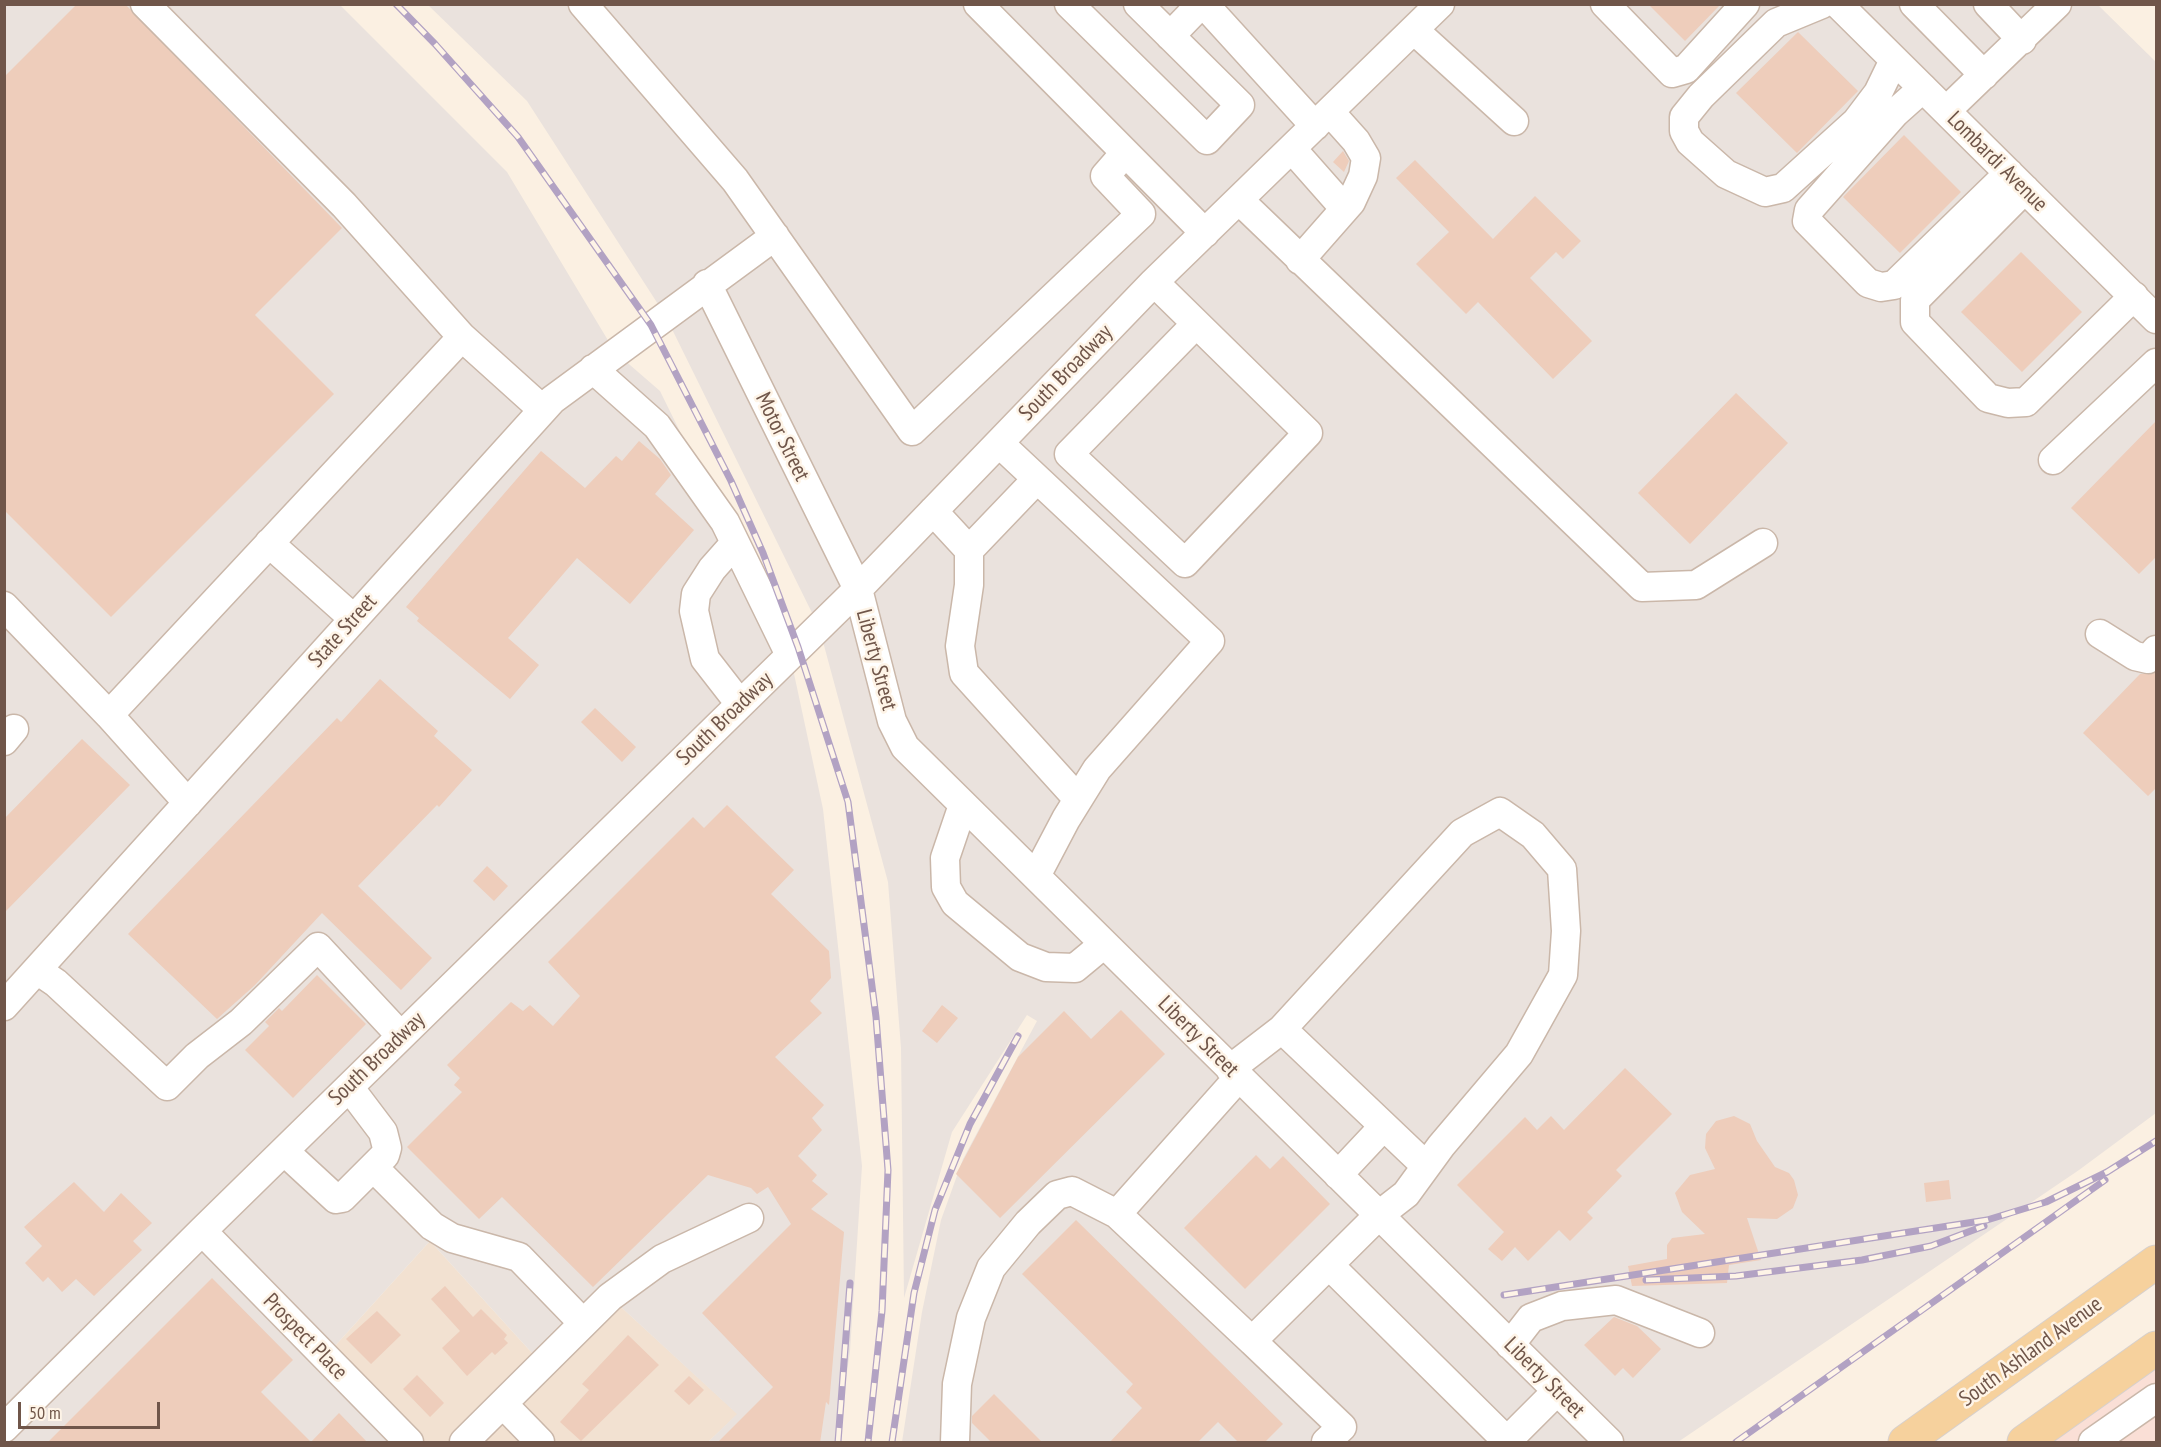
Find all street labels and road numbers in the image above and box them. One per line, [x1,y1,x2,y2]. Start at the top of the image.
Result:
street label: Lombardi Avenue [1941,106,2053,218]
street label: South Broadway [1014,320,1118,426]
street label: Motor Street [749,388,815,486]
street label: State Street [303,589,383,673]
street label: Liberty Street [850,607,902,713]
street label: South Broadway [672,667,778,771]
street label: Liberty Street [1152,991,1244,1083]
street label: South Broadway [324,1007,430,1111]
street label: Prospect Place [257,1288,353,1386]
street label: South Ashland Avenue [1955,1291,2107,1413]
street label: Liberty Street [1498,1332,1590,1424]

